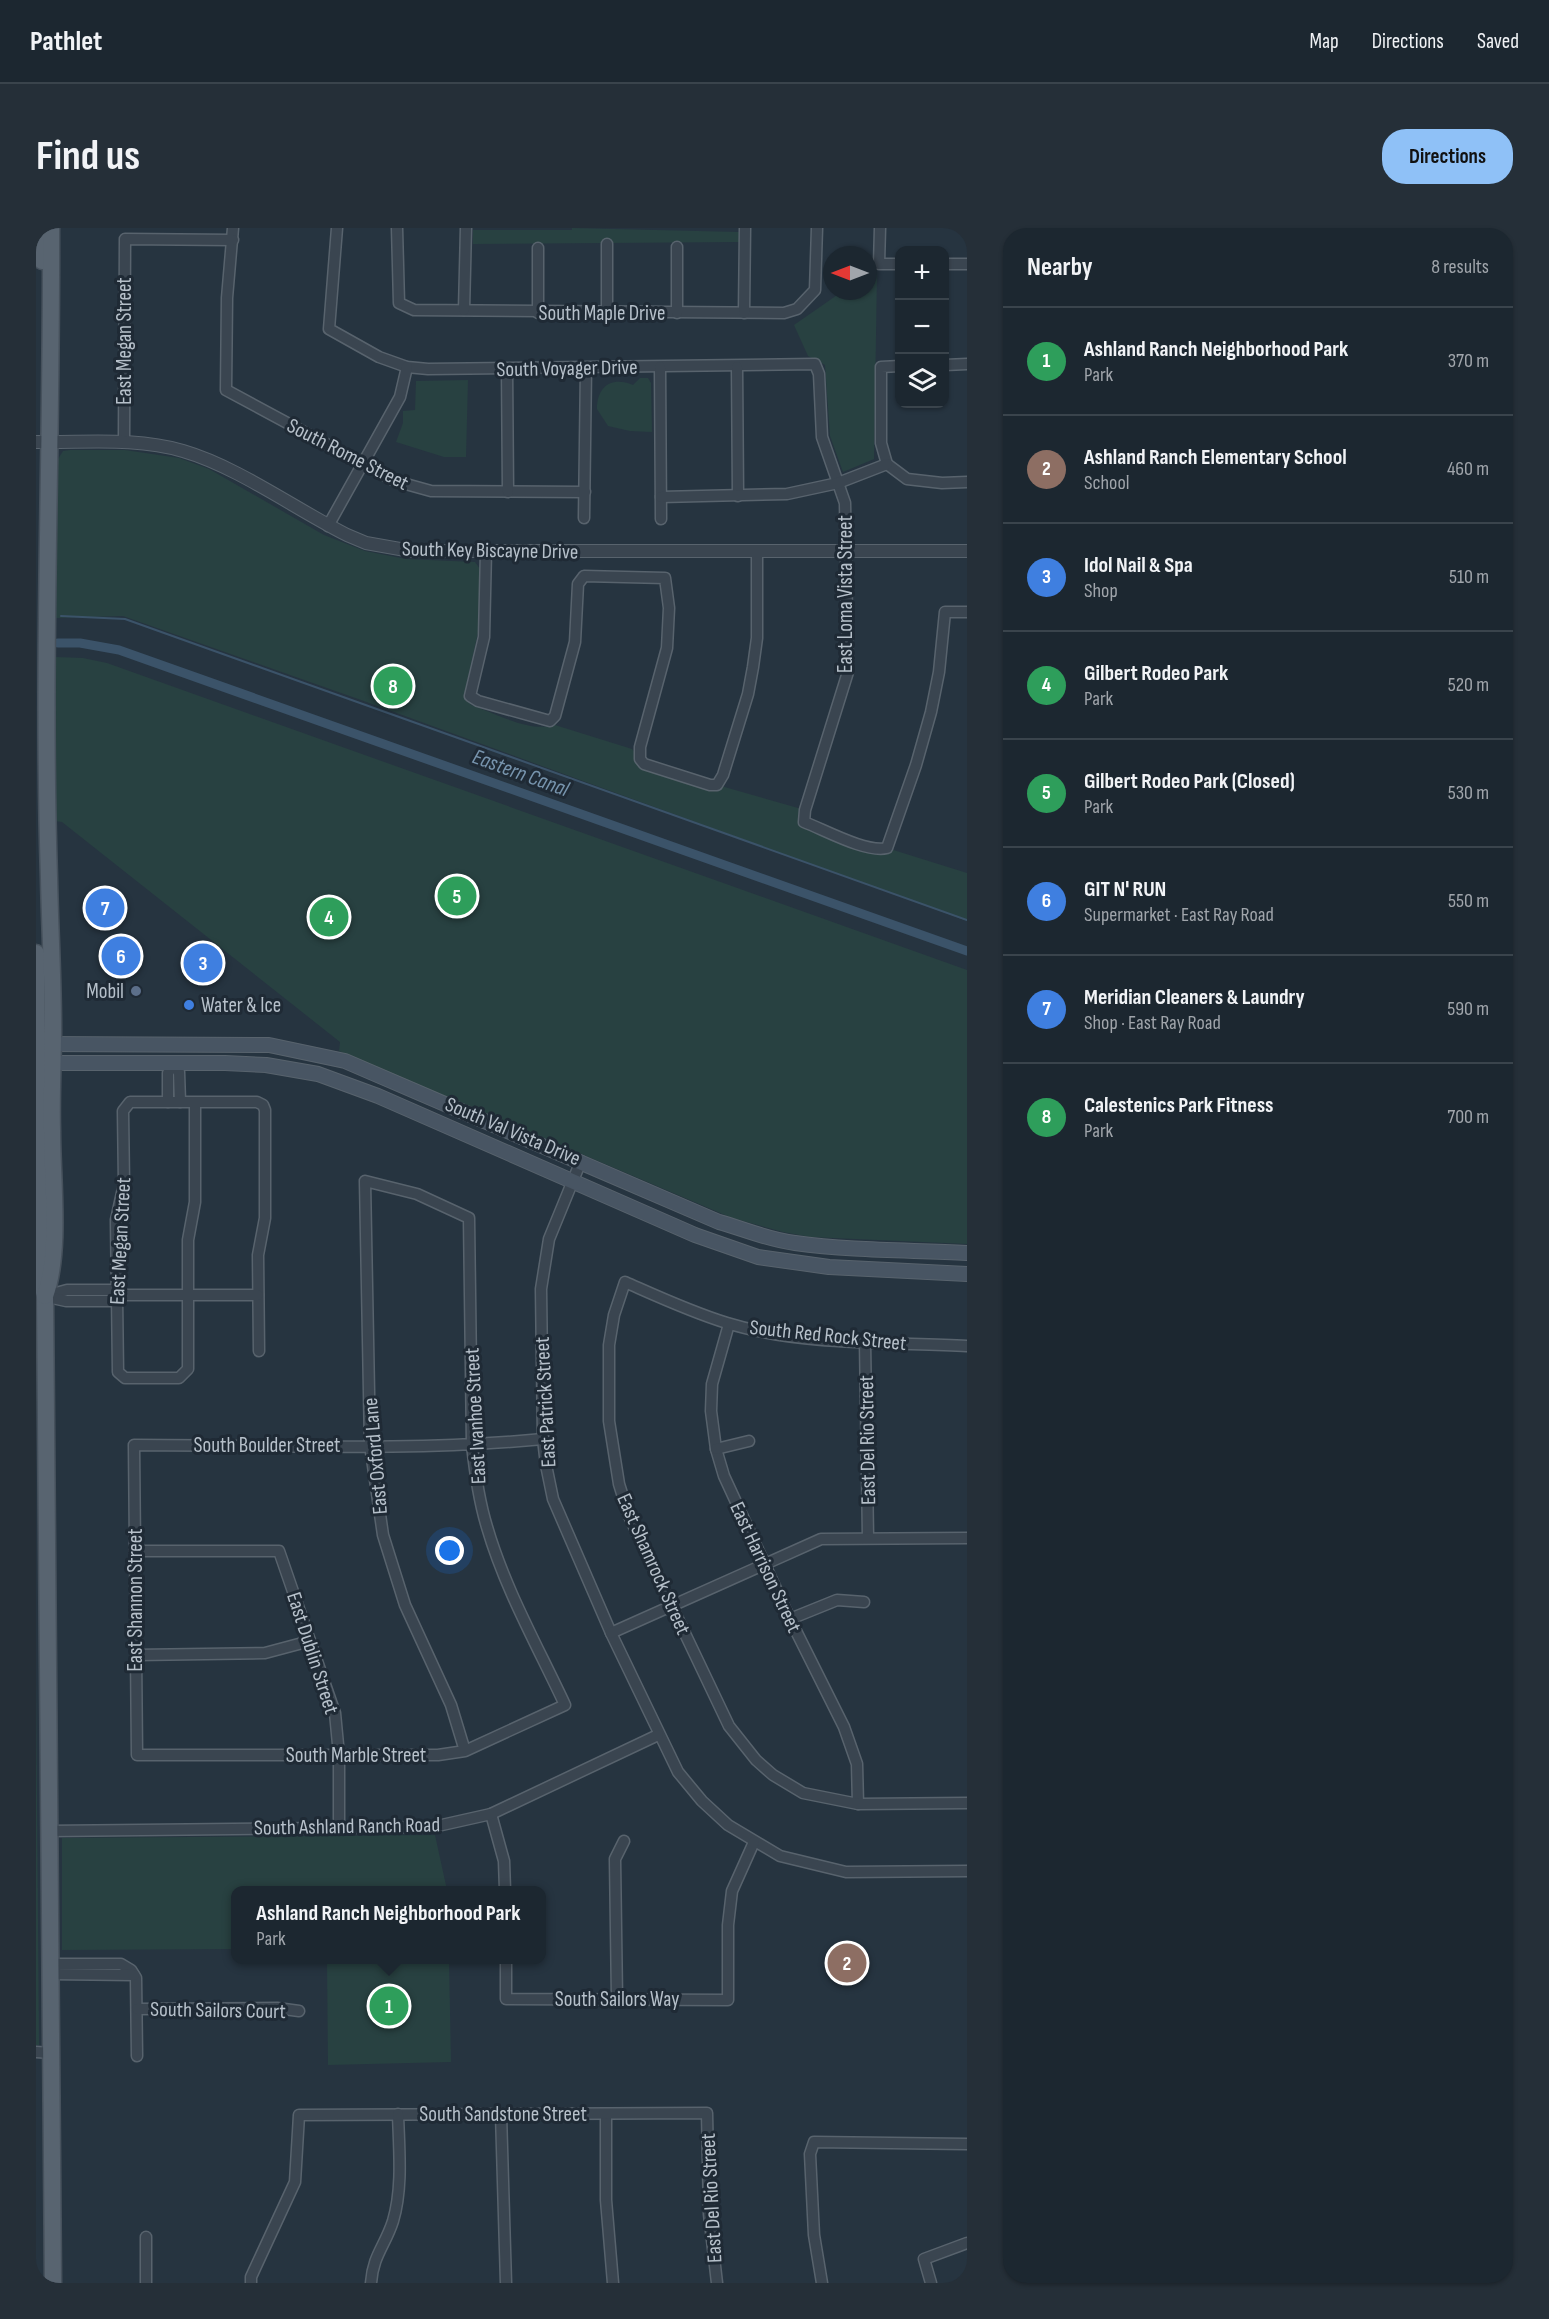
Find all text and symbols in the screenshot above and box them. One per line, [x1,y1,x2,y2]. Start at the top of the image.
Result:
text: Pathlet [30,25,102,58]
text: Map [1309,29,1339,54]
text: Directions [1372,29,1444,54]
text: Saved [1477,29,1519,54]
button: Directions [1382,129,1513,184]
text: Find us [36,131,140,182]
north arrow [823,246,877,300]
map controls [895,246,949,408]
button: + [895,246,949,300]
text: Nearby [1027,252,1093,283]
text: 8 results [1431,255,1489,279]
street label: East Megan Street [112,277,137,405]
button: − [895,300,949,354]
street label: South Maple Drive [539,301,665,326]
text: Ashland Ranch Neighborhood Park [1084,336,1348,363]
text: 1 [1043,349,1050,373]
text: 370 m [1448,349,1489,373]
button: layers [895,354,949,408]
street label: South Voyager Drive [496,355,638,382]
text: Park [1084,363,1113,387]
street label: South Rome Street [283,413,413,496]
text: Ashland Ranch Elementary School [1084,444,1347,471]
text: 2 [1042,457,1051,481]
text: 460 m [1447,457,1489,481]
text: School [1084,471,1129,495]
street label: East Loma Vista Street [833,515,858,673]
street label: South Key Biscayne Drive [402,536,578,565]
text: Idol Nail & Spa [1084,552,1193,579]
text: 3 [1042,565,1051,589]
text: 510 m [1449,565,1489,589]
text: Shop [1084,579,1118,603]
text: Gilbert Rodeo Park [1084,660,1228,687]
pin: 8 [374,664,412,708]
text: 4 [1042,673,1051,697]
text: 520 m [1448,673,1489,697]
text: Park [1084,687,1113,711]
water label: Eastern Canal [469,744,573,804]
text: Gilbert Rodeo Park (Closed) [1084,768,1295,795]
text: 5 [1042,781,1051,805]
text: 530 m [1448,781,1489,805]
text: Park [1084,795,1113,819]
pin: 5 [438,874,476,918]
text: GIT N' RUN [1084,876,1166,903]
pin: 7 [86,886,124,930]
text: 6 [1042,889,1051,913]
text: 550 m [1448,889,1489,913]
pin: 4 [310,894,348,940]
text: Supermarket · East Ray Road [1084,903,1274,927]
pin: 6 [102,934,140,978]
pin: 3 [184,940,222,986]
place label: Mobil [86,979,124,1004]
marker: Mobil [129,984,143,998]
text: Meridian Cleaners & Laundry [1084,984,1305,1011]
place label: Water & Ice [201,993,281,1018]
text: 7 [1042,997,1051,1021]
text: 590 m [1447,997,1489,1021]
marker: Water & Ice [182,998,196,1012]
text: Shop · East Ray Road [1084,1011,1221,1035]
street label: South Val Vista Drive [441,1092,584,1171]
text: Calestenics Park Fitness [1084,1092,1273,1119]
text: 8 [1042,1105,1051,1129]
text: 700 m [1447,1105,1489,1129]
text: Park [1084,1119,1113,1143]
street label: East Megan Street [105,1177,136,1305]
street label: South Red Rock Street [748,1315,908,1356]
street label: East Patrick Street [530,1336,561,1468]
street label: East Ivanhoe Street [459,1347,492,1485]
street label: East Del Rio Street [854,1375,881,1505]
street label: East Oxford Lane [358,1396,393,1515]
street label: South Boulder Street [194,1433,340,1458]
street label: East Shamrock Street [611,1490,696,1639]
street label: East Harrison Street [724,1498,807,1637]
street label: East Shannon Street [123,1528,148,1672]
your location [435,1536,464,1565]
street label: East Dublin Street [281,1589,344,1717]
street label: South Marble Street [286,1743,426,1768]
street label: South Ashland Ranch Road [254,1812,440,1841]
popup [231,1886,546,1964]
text: Ashland Ranch Neighborhood Park [256,1900,521,1927]
text: Park [256,1927,286,1951]
pin: 2 [828,1940,866,1986]
pin: 1 [370,1984,408,2028]
street label: South Sailors Way [555,1987,679,2012]
street label: South Sailors Court [150,1997,286,2024]
street label: South Sandstone Street [419,2102,587,2127]
street label: East Del Rio Street [696,2133,727,2263]

